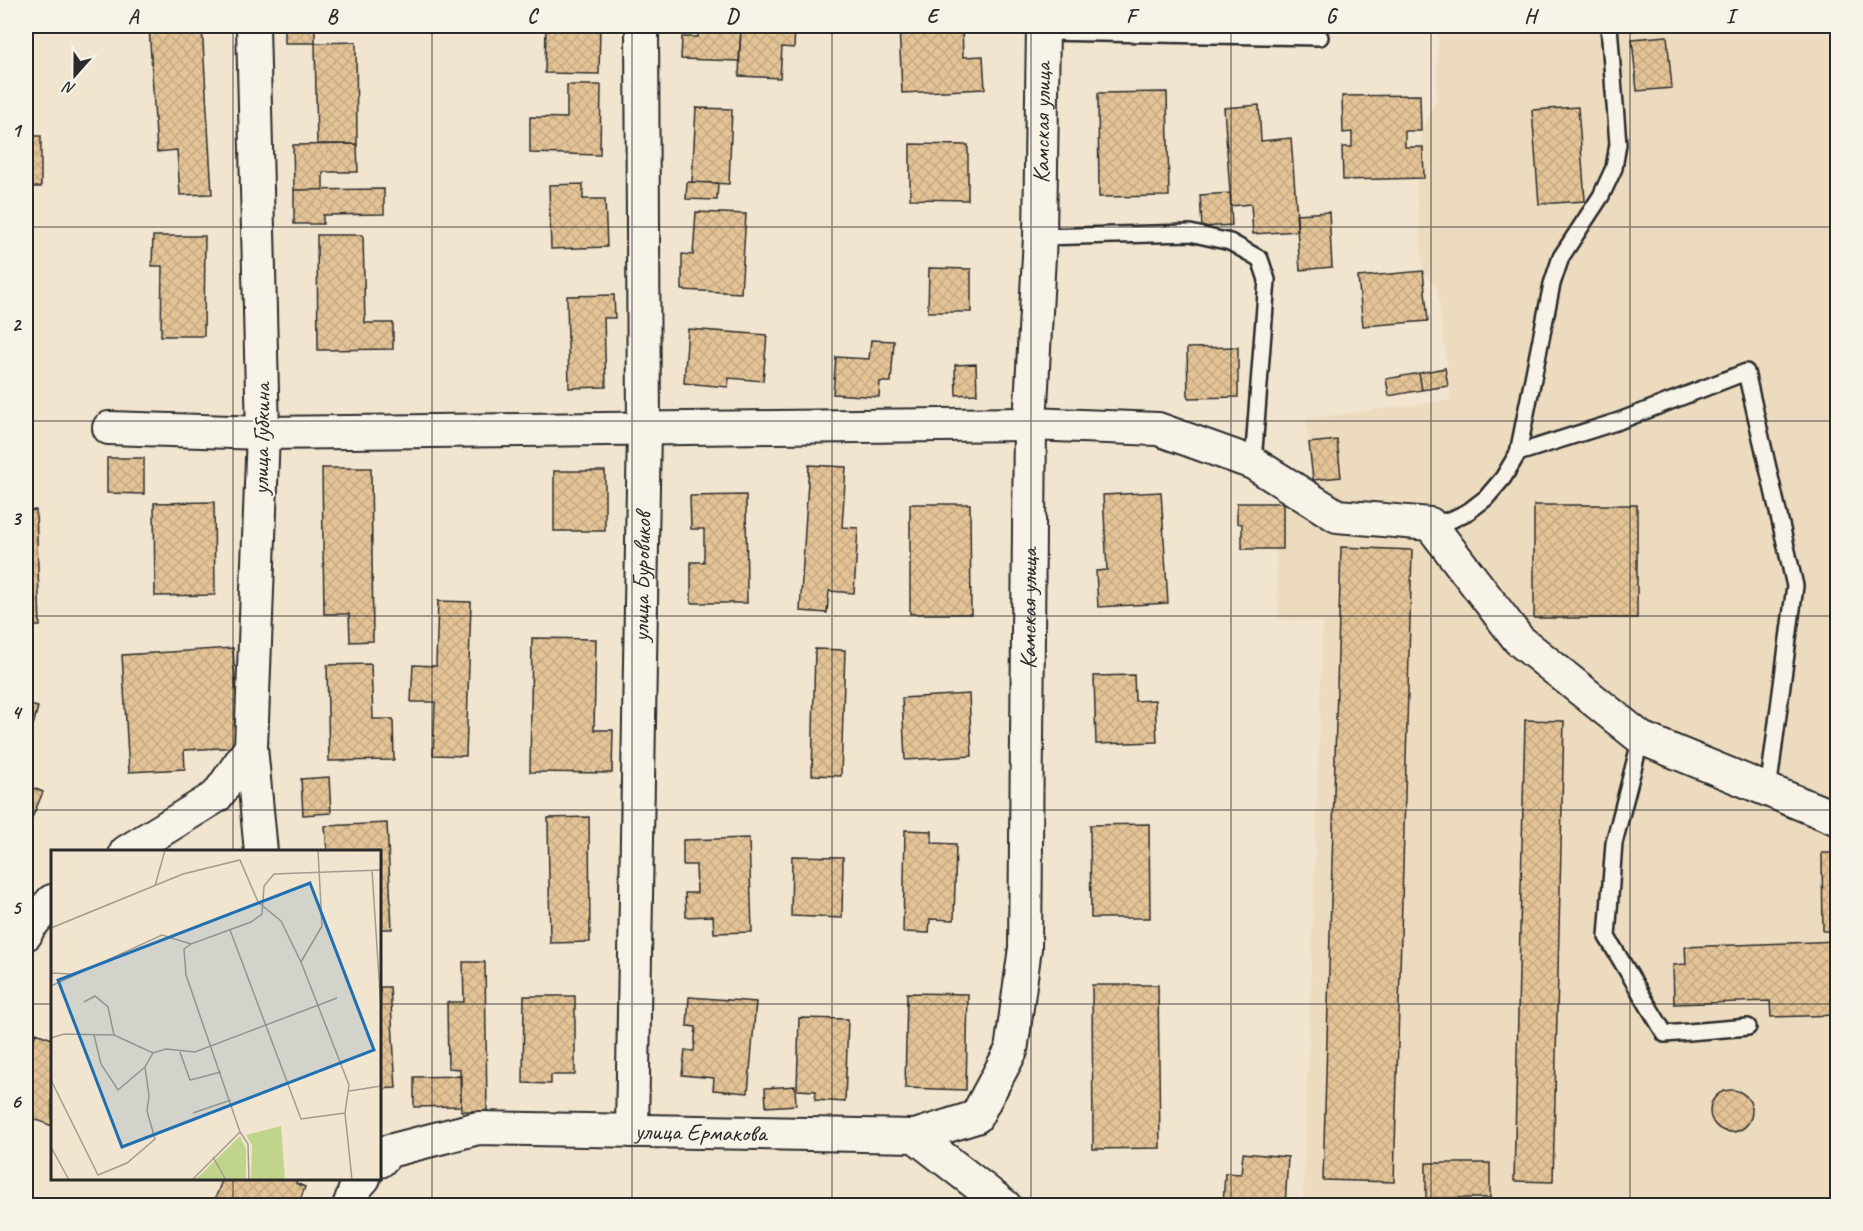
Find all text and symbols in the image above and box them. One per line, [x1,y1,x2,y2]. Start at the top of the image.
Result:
text: A [128,4,140,29]
text: B [327,4,339,29]
text: C [527,4,539,29]
text: D [726,4,740,29]
text: E [927,4,941,29]
text: F [1126,4,1140,29]
text: G [1326,4,1339,29]
text: H [1524,4,1539,29]
text: I [1726,4,1739,29]
north arrow [45,45,105,105]
street label: Камская улица [1026,60,1058,184]
text: N [59,76,78,99]
text: 1 [12,118,23,143]
text: 2 [12,312,23,337]
street label: улица Губкина [245,381,277,497]
text: 3 [12,506,23,531]
street label: улица Буровиков [625,507,658,644]
street label: Камская улица [1013,546,1044,669]
text: 4 [12,700,24,725]
inset map [51,850,381,1180]
text: 5 [12,895,23,920]
text: 6 [11,1089,22,1114]
street label: улица Ермакова [633,1116,769,1148]

